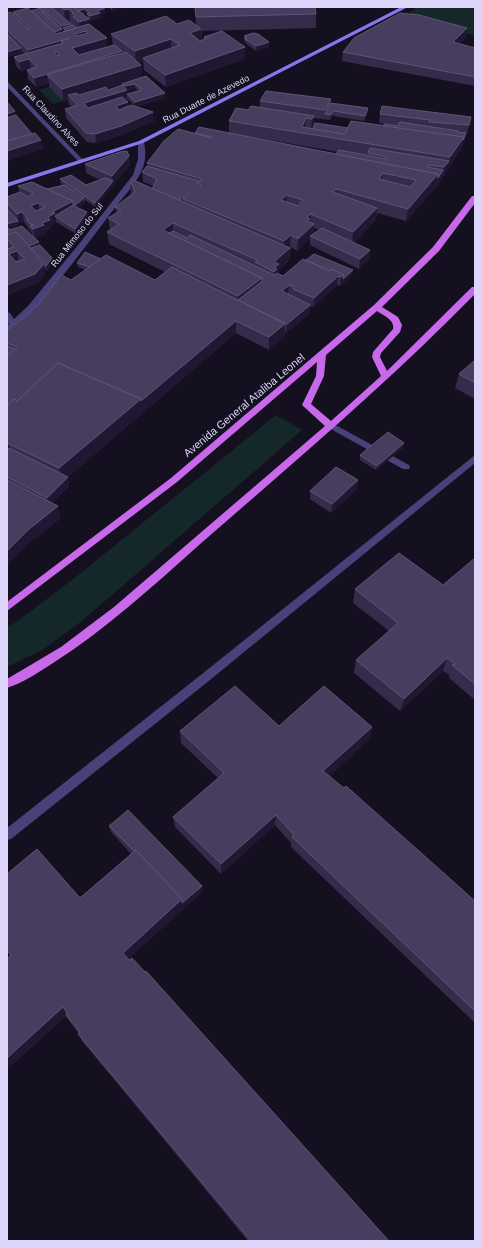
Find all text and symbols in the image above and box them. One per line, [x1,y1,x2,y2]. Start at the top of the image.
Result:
street label: Rua Duarte de Azevedo [161,73,251,125]
street label: Rua Claudino Alves [21,84,82,148]
street label: Rua Mimoso do Sul [49,201,105,269]
street label: Avenida General Ataliba Leonel [181,351,307,459]

